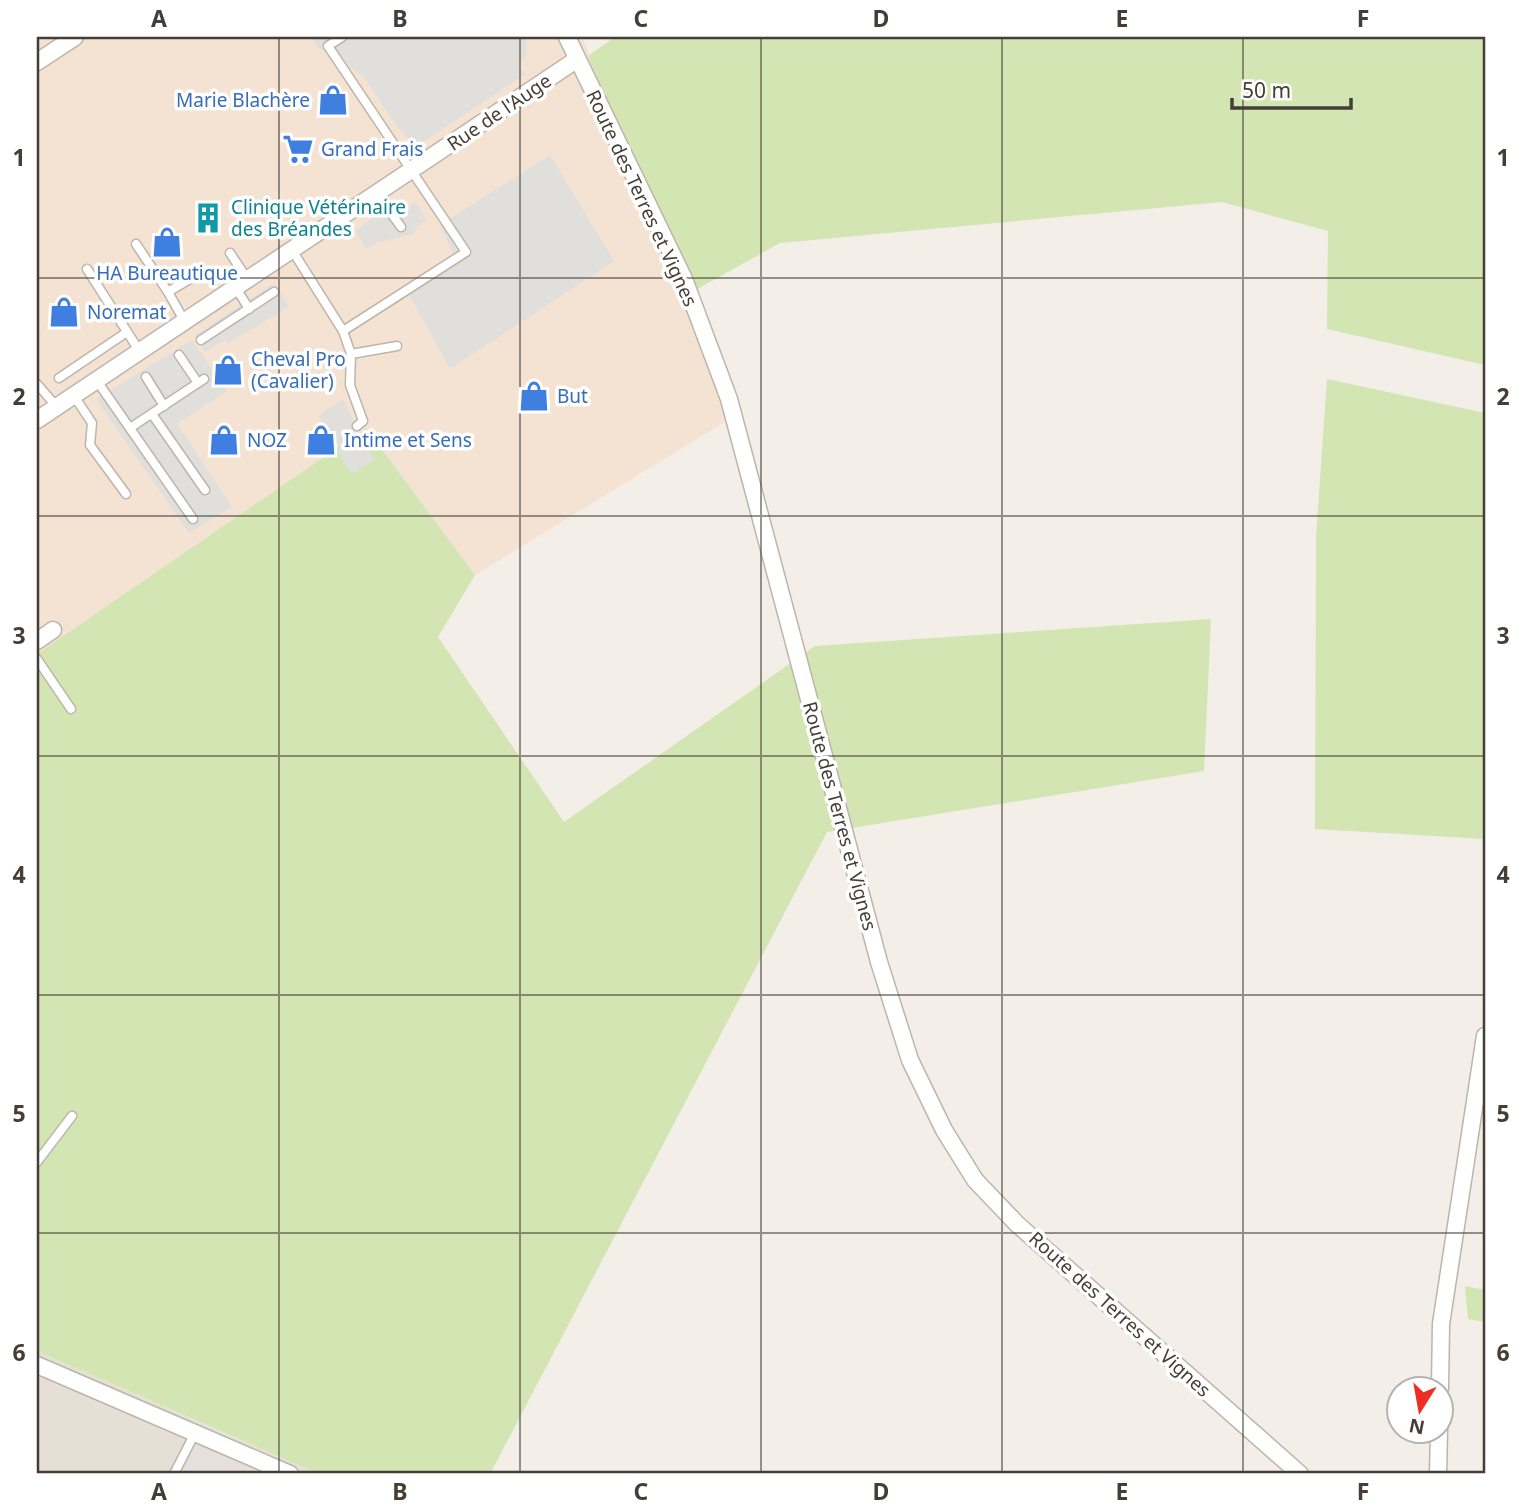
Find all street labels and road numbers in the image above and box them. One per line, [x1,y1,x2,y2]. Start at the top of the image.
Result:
street label: Rue de l'Auge [442,67,556,157]
street label: Route des Terres et Vignes [580,86,704,310]
street label: Route des Terres et Vignes [797,699,883,933]
street label: Route des Terres et Vignes [1024,1225,1216,1403]

